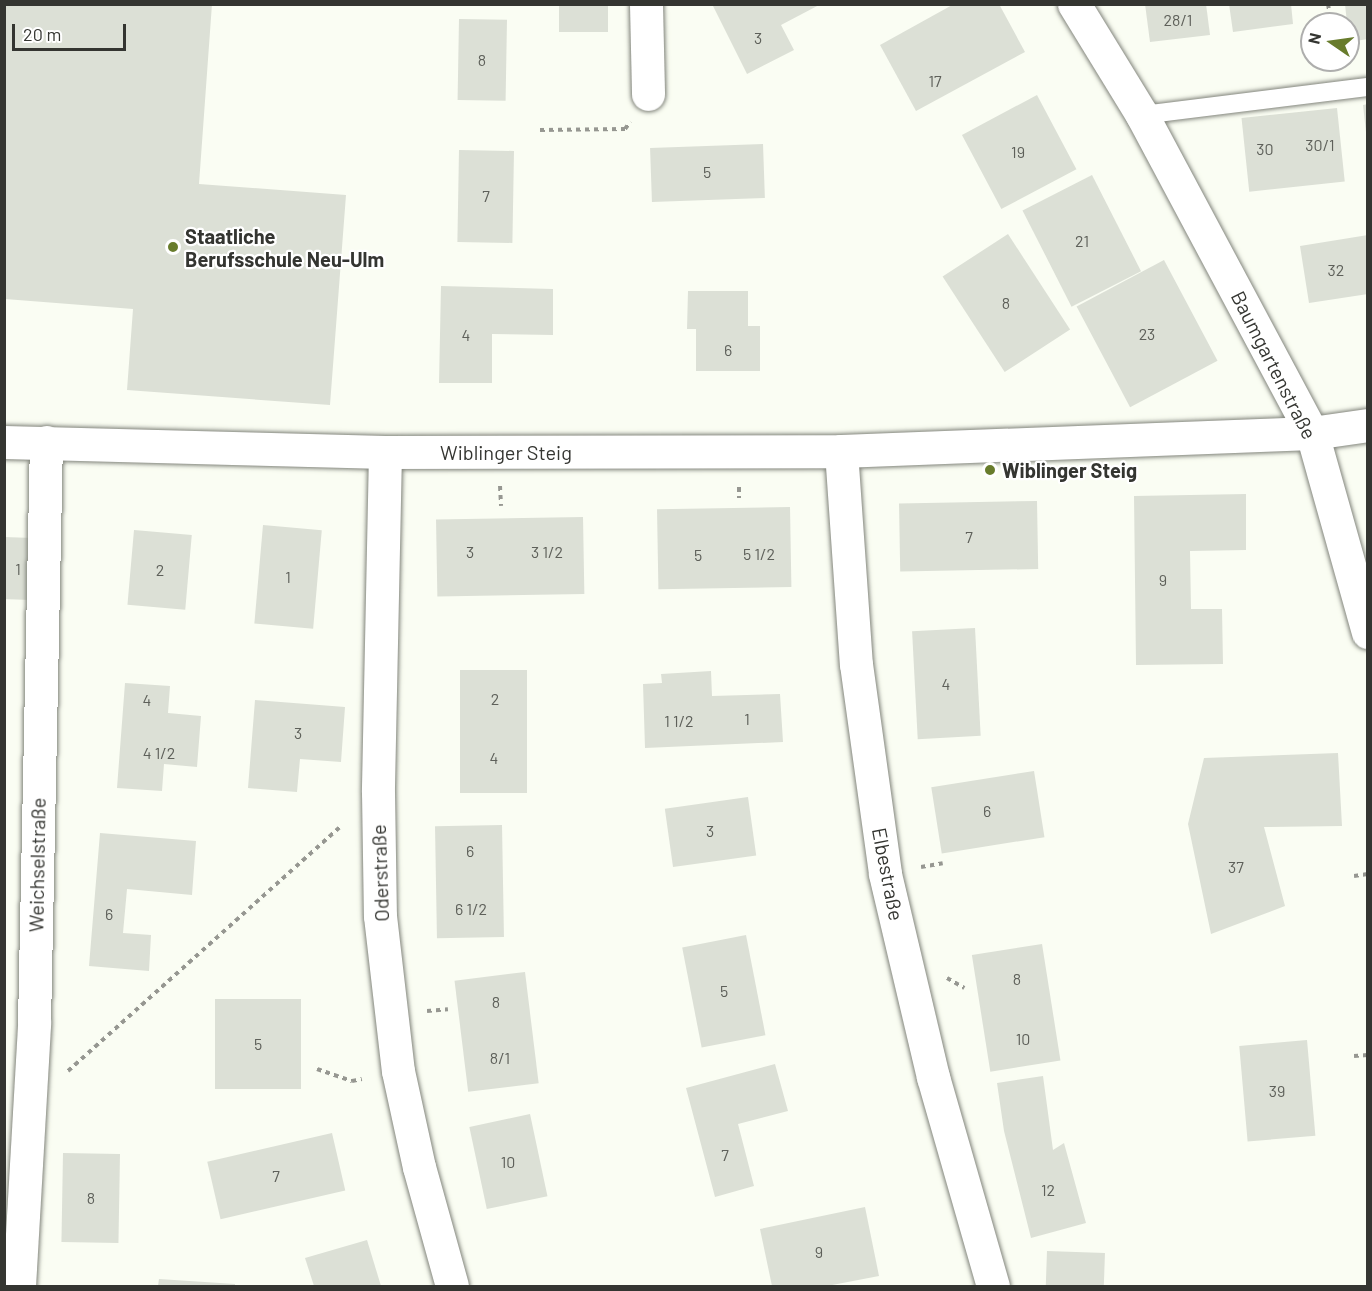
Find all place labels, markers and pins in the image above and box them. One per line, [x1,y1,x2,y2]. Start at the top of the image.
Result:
place label: Staatliche Berufsschule Neu-Ulm [185,224,384,271]
marker: Staatliche Berufsschule Neu-Ulm [166,240,180,254]
place label: Wiblinger Steig [1002,458,1137,482]
marker: Wiblinger Steig [983,463,997,477]

